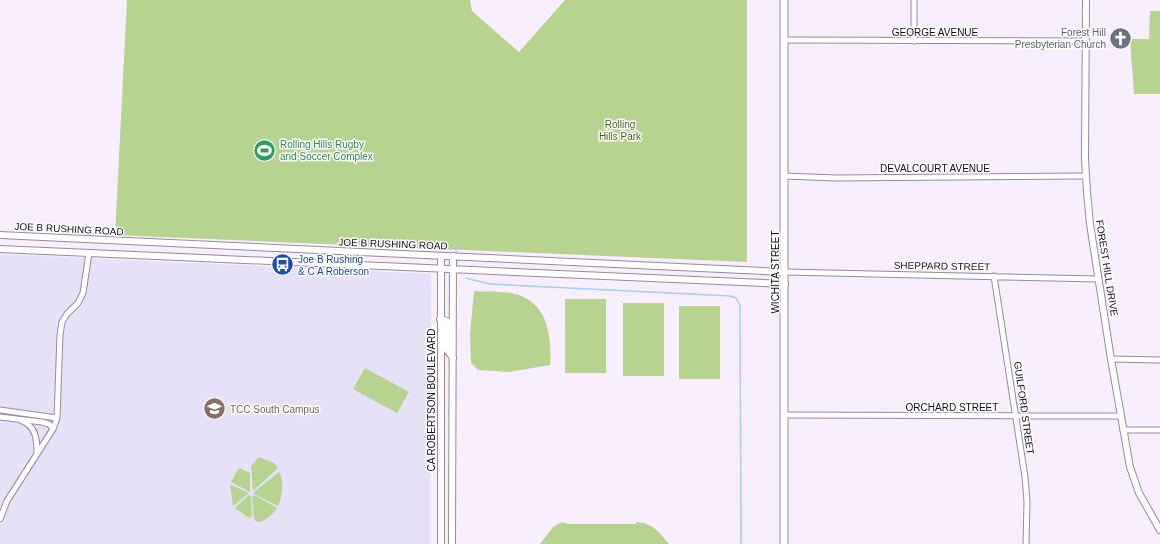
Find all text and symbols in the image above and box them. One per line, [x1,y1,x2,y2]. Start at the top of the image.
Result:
church icon: Forest Hill Presbyterian Church [1108,25,1134,51]
street label: GEORGE AVENUE [892,27,979,38]
place label: Forest Hill Presbyterian Church [1015,27,1106,50]
park label: Rolling Hills Park [599,119,642,142]
sports icon: Rolling Hills Rugby and Soccer Complex [252,137,278,163]
place label: Rolling Hills Rugby and Soccer Complex [280,139,373,162]
street label: DEVALCOURT AVENUE [880,163,990,174]
street label: FOREST HILL DRIVE [1094,219,1120,317]
street label: JOE B RUSHING ROAD [14,221,124,237]
street label: WICHITA STREET [770,230,781,314]
street label: JOE B RUSHING ROAD [338,237,448,251]
bus stop icon: Joe B Rushing & C A Roberson [269,252,295,278]
place label: Joe B Rushing & C A Roberson [298,254,369,277]
street label: SHEPPARD STREET [894,260,990,272]
street label: CA ROBERTSON BOULEVARD [426,329,437,472]
street label: GUILFORD STREET [1012,361,1036,455]
school or university icon: TCC South Campus [202,396,228,422]
street label: ORCHARD STREET [906,402,998,413]
place label: TCC South Campus [230,404,319,415]

